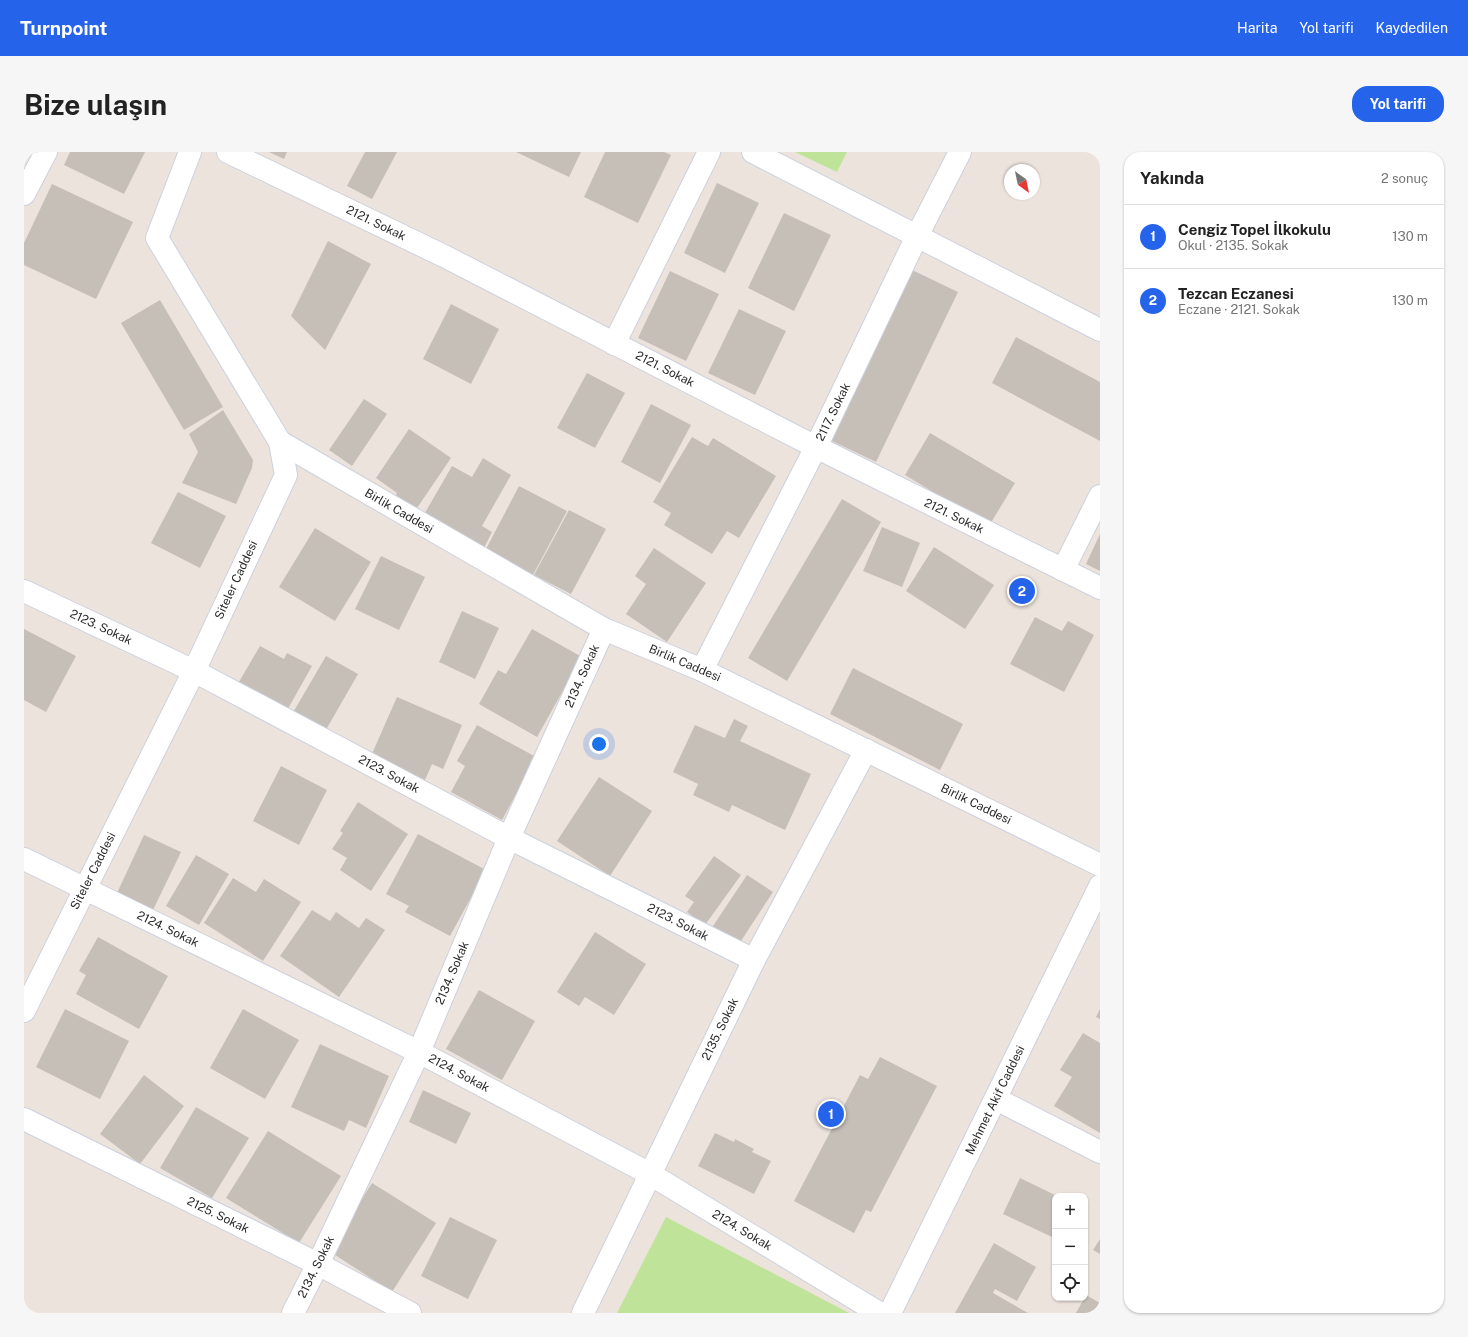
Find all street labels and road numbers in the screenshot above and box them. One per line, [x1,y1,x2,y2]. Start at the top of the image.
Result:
street label: 2121. Sokak [344,203,408,244]
street label: 2121. Sokak [633,348,697,390]
street label: 2117. Sokak [813,380,853,443]
street label: Birlik Caddesi [362,486,436,536]
street label: 2121. Sokak [922,496,986,537]
street label: Siteler Caddesi [212,539,260,621]
street label: 2123. Sokak [68,606,135,648]
street label: 2134. Sokak [562,642,602,710]
street label: Birlik Caddesi [647,642,723,684]
street label: 2123. Sokak [356,752,422,796]
street label: Birlik Caddesi [938,781,1014,827]
street label: Siteler Caddesi [68,830,119,912]
street label: 2123. Sokak [645,901,711,944]
street label: 2124. Sokak [135,908,201,950]
street label: 2134. Sokak [432,939,472,1007]
street label: 2135. Sokak [699,995,741,1062]
street label: Mehmet Akif Caddesi [963,1043,1028,1157]
street label: 2124. Sokak [426,1051,492,1095]
street label: 2125. Sokak [185,1194,251,1236]
street label: 2124. Sokak [710,1207,775,1253]
street label: 2134. Sokak [295,1233,337,1300]

